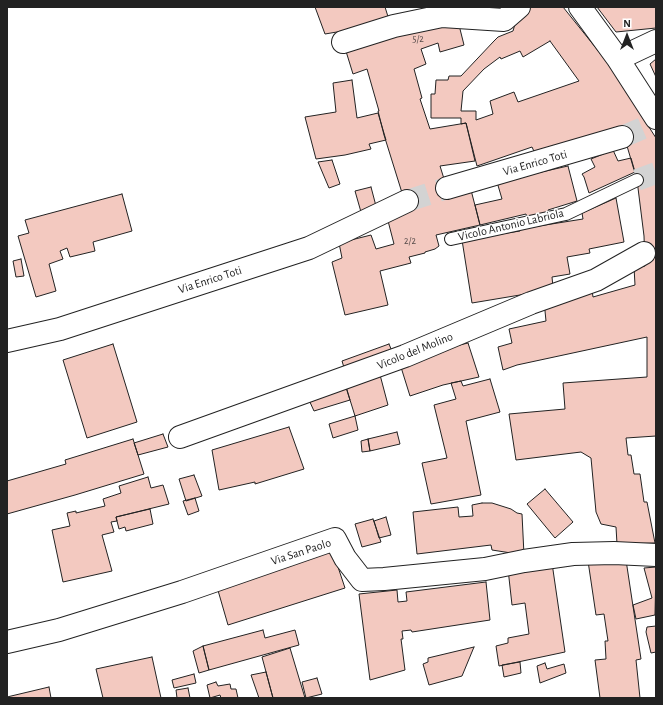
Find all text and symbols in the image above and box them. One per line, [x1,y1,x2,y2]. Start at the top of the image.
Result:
north arrow [607,16,647,56]
text: N [623,18,631,29]
house number: 5/2 [412,33,424,45]
street label: Via Enrico Toti [501,147,569,179]
street label: Vicolo Antonio Labriola [457,206,565,244]
house number: 2/2 [404,235,416,247]
street label: Via Enrico Toti [176,263,244,297]
street label: Vicolo del Molino [375,329,455,373]
street label: Via San Paolo [269,536,333,568]

